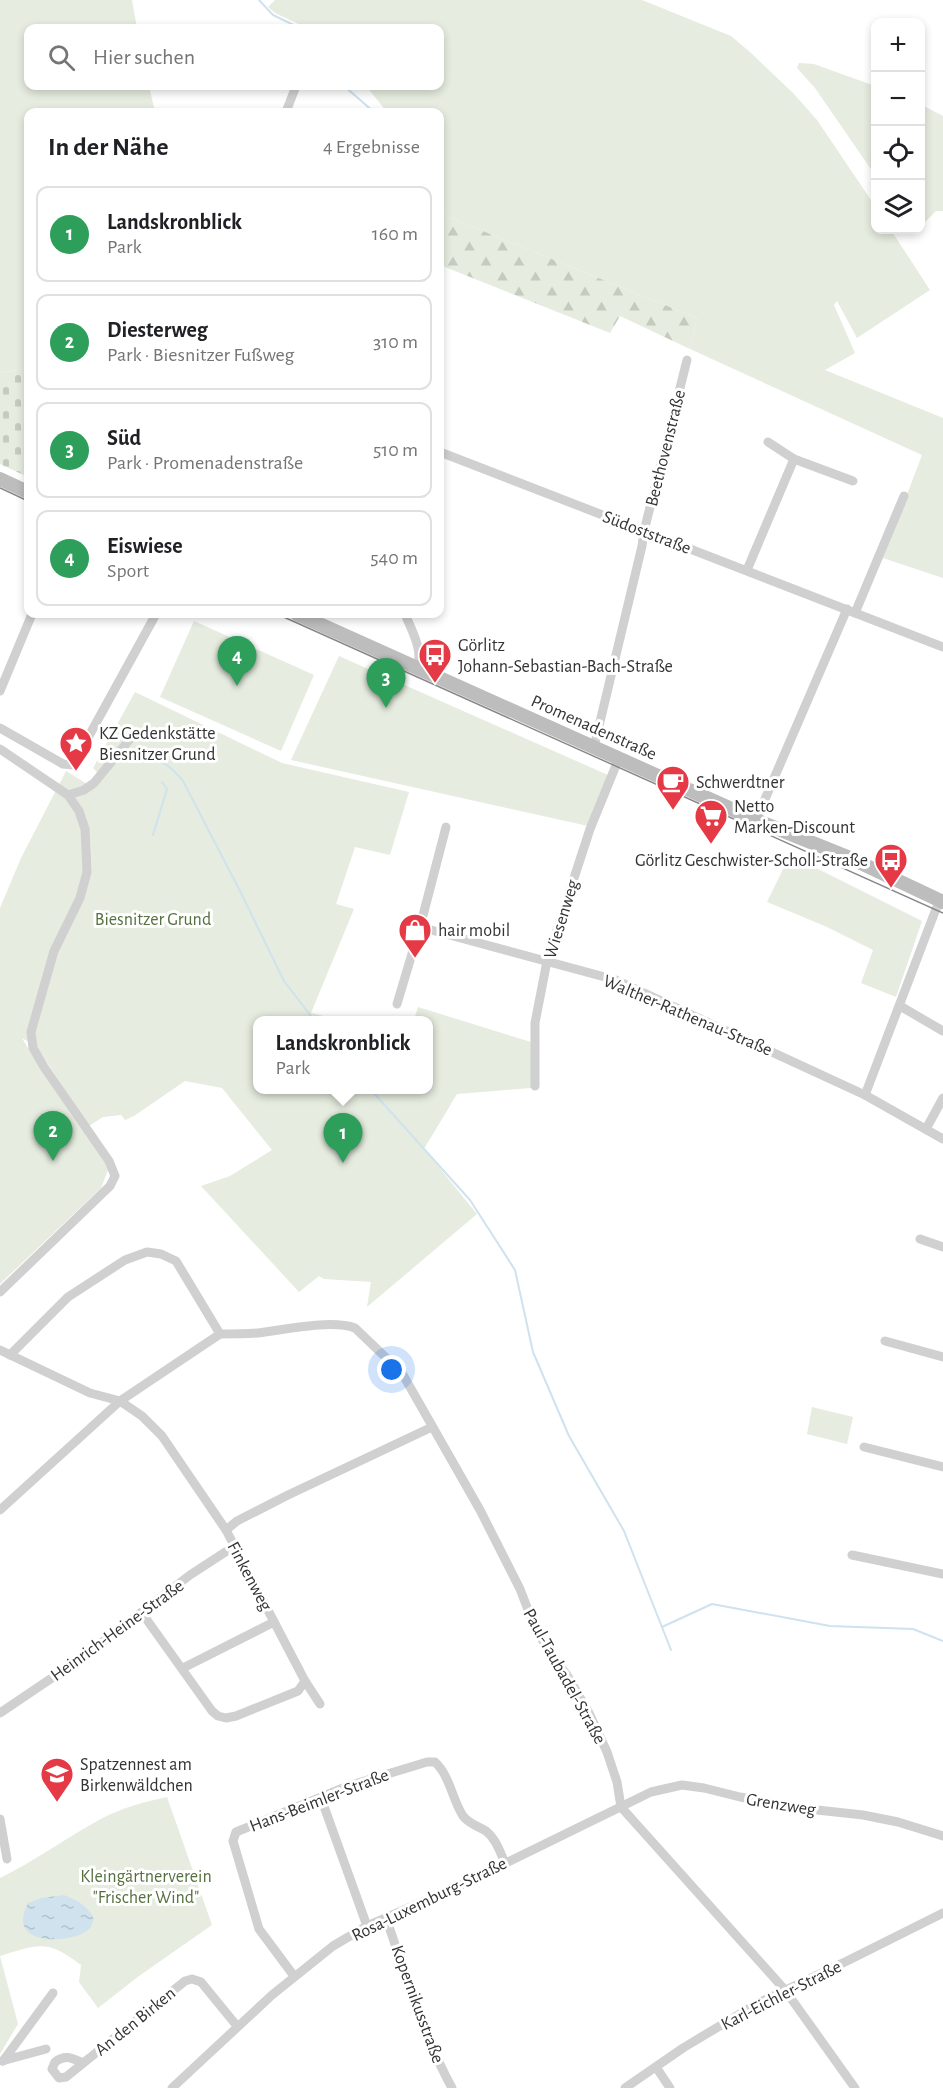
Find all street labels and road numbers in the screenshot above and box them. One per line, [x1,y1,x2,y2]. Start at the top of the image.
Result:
street label: Beethovenstraße [643,388,689,508]
street label: Südoststraße [600,508,693,558]
street label: Promenadenstraße [528,692,659,764]
street label: Wiesenweg [541,878,583,961]
street label: Walther-Rathenau-Straße [601,972,775,1060]
street label: Finkenweg [223,1539,275,1614]
street label: Heinrich-Heine-Straße [48,1577,187,1685]
street label: Paul-Taubadel-Straße [519,1606,609,1747]
street label: Hans-Beimler-Straße [247,1766,391,1836]
street label: Grenzweg [745,1791,817,1819]
street label: Rosa-Luxemburg-Straße [349,1855,510,1945]
street label: Kopernikusstraße [387,1943,447,2066]
street label: Karl-Eichler-Straße [718,1958,844,2034]
street label: An den Birken [92,1984,179,2060]

